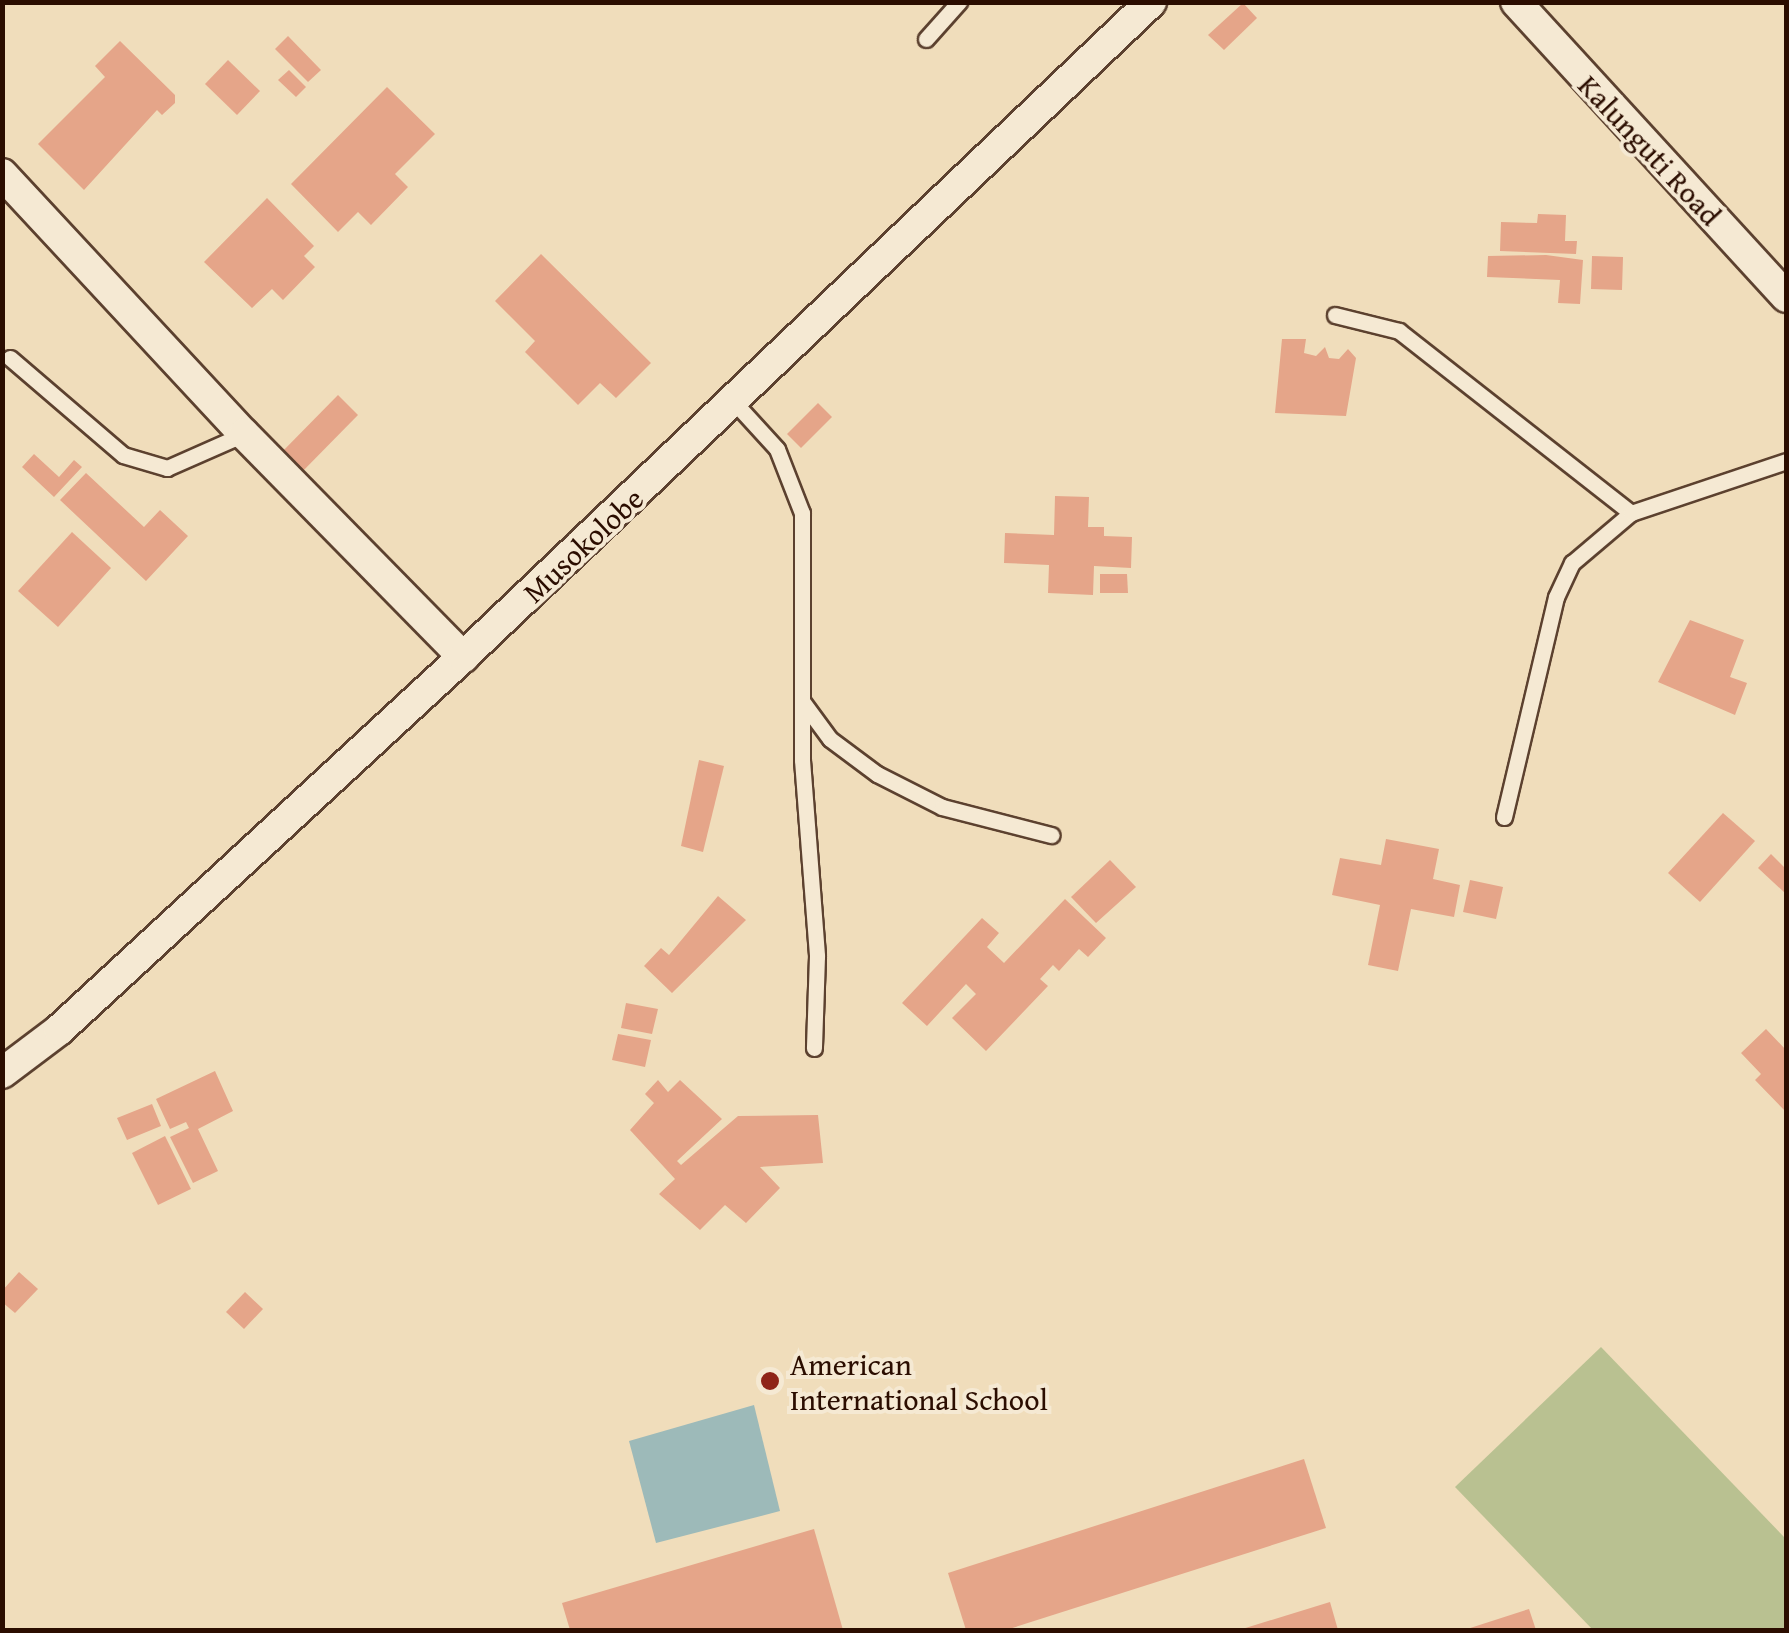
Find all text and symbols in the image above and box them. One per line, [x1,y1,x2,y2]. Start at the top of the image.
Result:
street label: Kalunguti Road [1571,67,1729,233]
street label: Musokolobe [515,480,651,610]
place label: American International School [790,1346,1048,1416]
marker: American International School [759,1370,781,1392]

